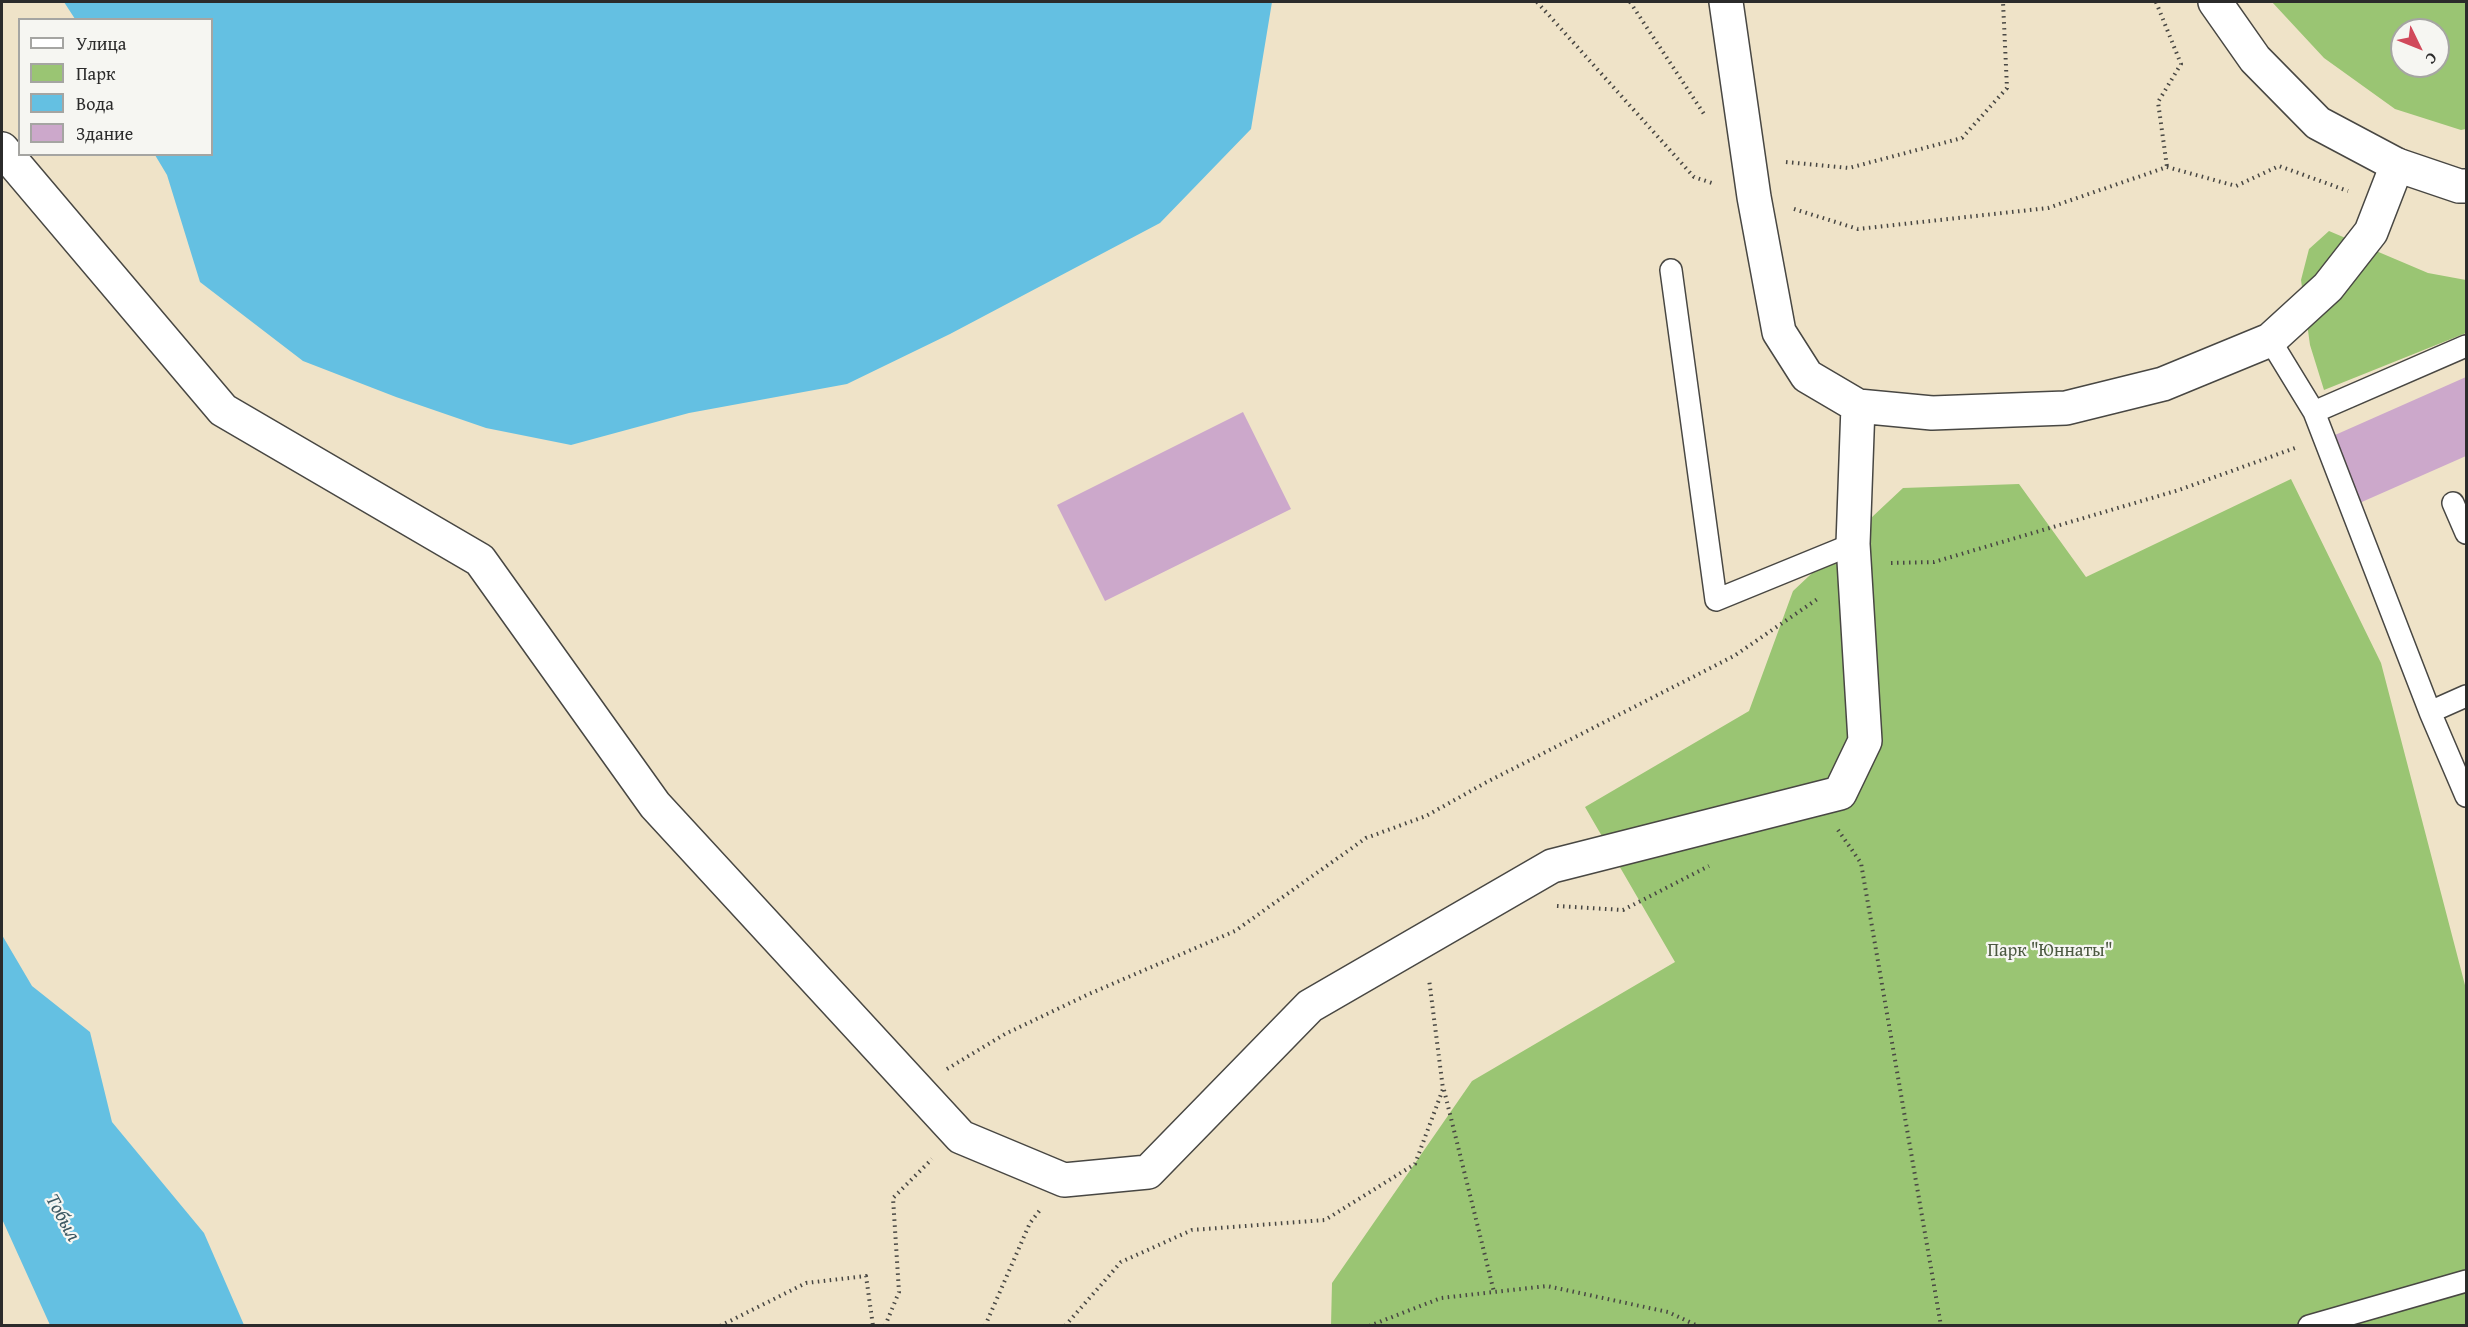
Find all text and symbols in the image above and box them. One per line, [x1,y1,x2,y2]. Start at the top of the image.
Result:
legend [18,18,213,156]
north arrow [2390,18,2450,78]
text: Улица [76,30,126,57]
text: С [2420,47,2444,70]
text: Парк [76,60,115,87]
text: Вода [76,90,114,117]
text: Здание [76,120,133,147]
park label: Парк "Юннаты" [1987,940,2113,962]
water label: Тобыл [39,1190,85,1246]

